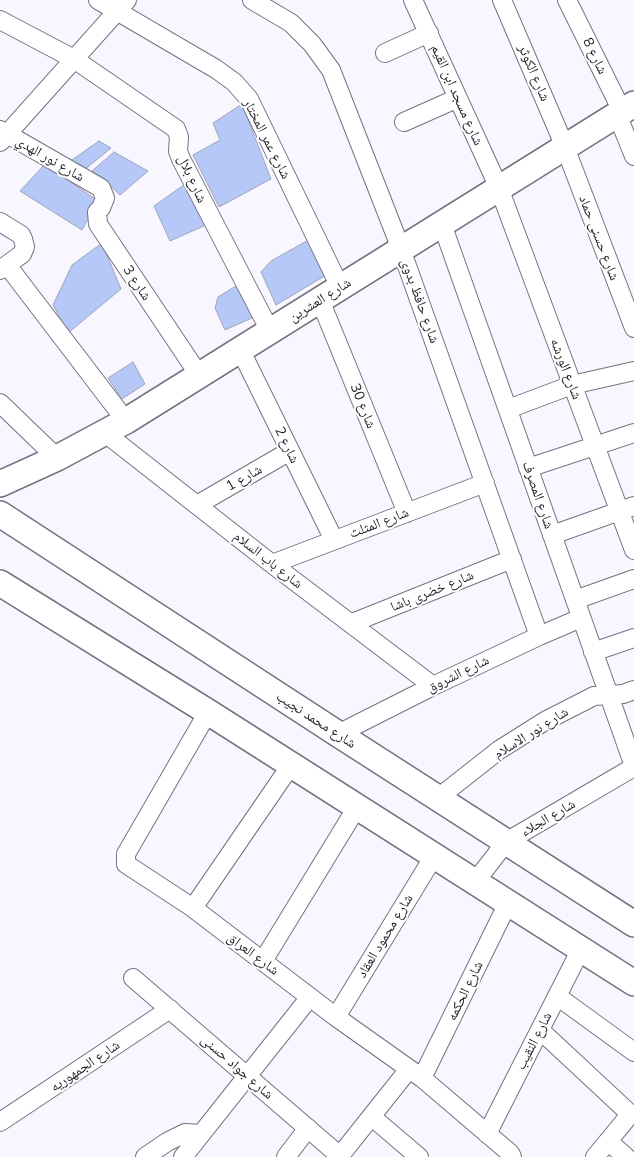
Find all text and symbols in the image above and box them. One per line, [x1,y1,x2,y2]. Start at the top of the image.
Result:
street label: شارع 8 [579,35,611,77]
street label: شارع مسجد ابن القيم [427,42,487,148]
street label: شارع الكوثر [515,42,553,104]
street label: شارع عمر المختار [240,96,294,182]
street label: شارع نور الهدي [13,133,87,185]
street label: شارع بلال [174,152,210,206]
street label: شارع حسنى حماد [575,193,623,283]
street label: شارع حافظ بدوى [397,256,443,346]
street label: شارع 3 [119,262,155,304]
street label: شارع العشرين [286,274,354,326]
street label: شارع الورشه [547,336,585,402]
street label: شارع 30 [346,381,380,431]
street label: شارع 2 [271,424,303,466]
street label: شارع المصرف [519,459,557,531]
street label: شارع 1 [223,461,265,495]
street label: شارع المثلث [347,504,411,542]
street label: شارع باب السلام [230,528,306,592]
street label: شارع خضرى باشا [388,567,476,615]
street label: شارع الشروق [424,652,492,696]
street label: شارع محمد نجيب [273,688,359,752]
street label: شارع نور الاسلام [491,703,571,763]
street label: شارع الجلاء [518,796,578,840]
street label: شارع محمود العقاد [353,891,417,981]
street label: شارع العراق [224,929,282,979]
street label: شارع الحكمه [443,958,487,1024]
street label: شارع النقيب [512,1009,556,1073]
street label: شارع جواد حسنى [197,1031,277,1103]
street label: شارع الجمهوريه [47,1037,123,1095]

